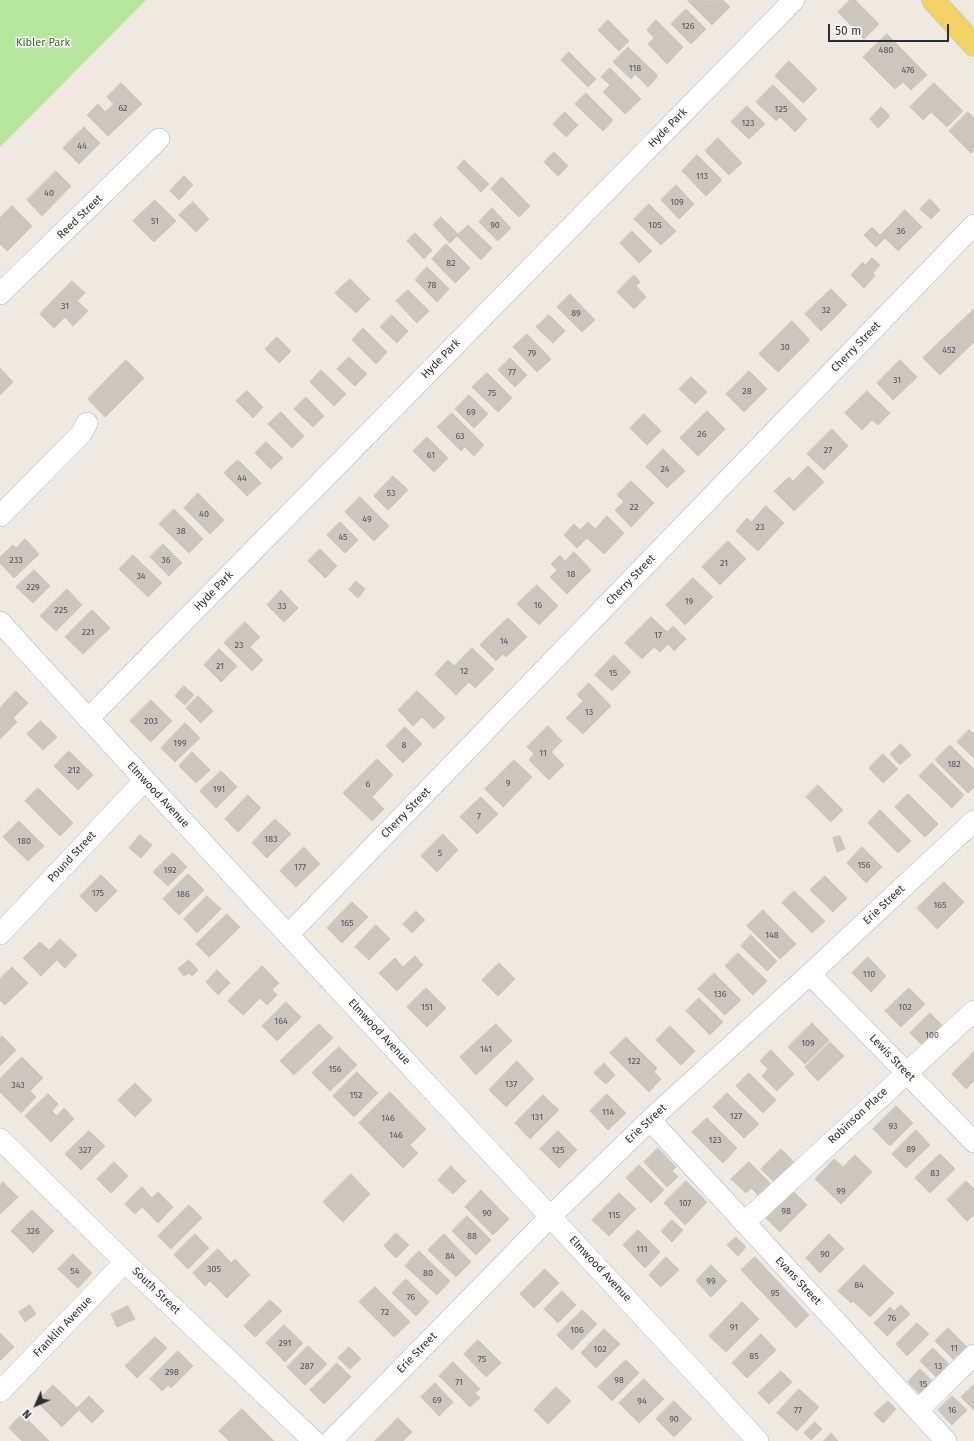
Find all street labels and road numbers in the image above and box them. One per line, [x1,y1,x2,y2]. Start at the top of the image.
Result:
street label: Hyde Park [646,105,690,151]
street label: Reed Street [55,192,105,242]
street label: Cherry Street [829,319,883,375]
street label: Hyde Park [419,336,463,382]
street label: Cherry Street [604,552,658,608]
street label: Hyde Park [192,568,236,614]
street label: Elmwood Avenue [124,759,192,831]
street label: Cherry Street [379,785,433,841]
street label: Pound Street [45,829,99,885]
street label: Erie Street [861,882,907,928]
street label: Elmwood Avenue [345,996,413,1068]
street label: Lewis Street [866,1032,918,1084]
street label: Robinson Place [826,1085,890,1147]
street label: Erie Street [623,1101,669,1147]
street label: Elmwood Avenue [566,1233,634,1305]
street label: Evans Street [772,1254,824,1308]
street label: South Street [129,1265,183,1317]
street label: Franklin Avenue [31,1294,95,1360]
street label: Erie Street [394,1330,440,1376]

